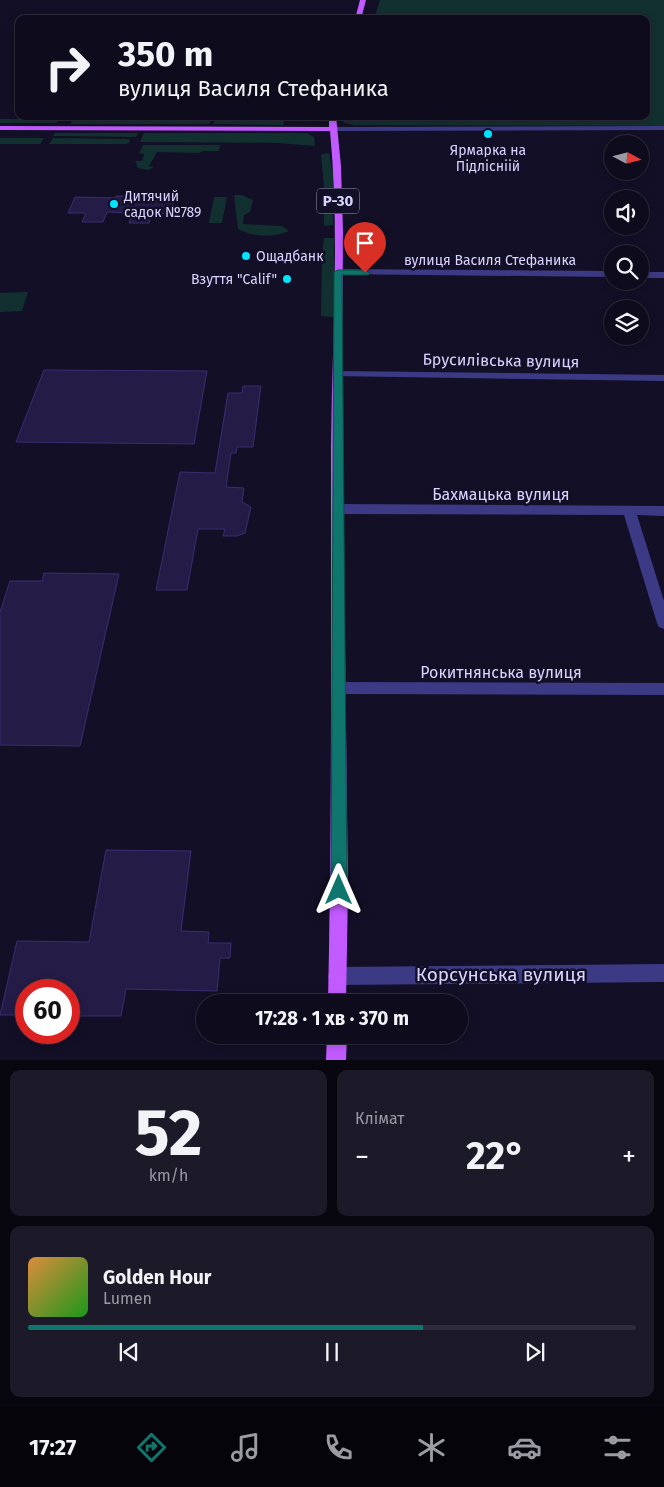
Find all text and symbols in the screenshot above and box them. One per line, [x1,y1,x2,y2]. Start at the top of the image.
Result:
text: 350 m [118,33,213,75]
icon: right [35,35,100,100]
text: вулиця Василя Стефаника [118,75,389,102]
marker: Ярмарка на Підлісніій [482,128,494,140]
north arrow [604,135,649,180]
map controls [604,135,649,345]
place label: Ярмарка на Підлісніій [450,142,526,175]
place label: Дитячий садок №789 [123,188,201,221]
road number: Р-30 [317,188,359,214]
button: sound [604,190,649,235]
marker: Дитячий садок №789 [108,198,120,210]
pin [344,222,386,273]
icon: arrive [351,229,379,257]
button: search [604,245,649,290]
place label: Ощадбанк [256,248,324,265]
marker: Ощадбанк [240,250,252,262]
street label: вулиця Василя Стефаника [404,252,576,269]
place label: Взуття "Calif" [191,271,277,288]
marker: Взуття "Calif" [281,273,293,285]
button: layers [604,300,649,345]
street label: Брусилівська вулиця [422,350,580,371]
street label: Бахмацька вулиця [432,485,570,504]
street label: Рокитнянська вулиця [420,663,582,682]
position arrow [312,863,364,915]
street label: Корсунська вулиця [416,963,586,986]
speed limit sign: 60 [15,979,80,1044]
text: 17:28 · 1 хв · 370 m [255,1007,409,1030]
text: 52 [135,1094,202,1172]
text: Клімат [355,1109,405,1128]
text: 22° [466,1133,525,1179]
text: − [355,1140,369,1173]
text: + [622,1140,636,1173]
text: km/h [149,1166,188,1185]
text: Golden Hour [103,1266,212,1289]
text: Lumen [103,1289,152,1308]
icon: previous [115,1338,143,1366]
icon: pause [318,1338,346,1366]
icon: next [521,1338,549,1366]
icon: directions [134,1430,169,1465]
icon: music [228,1430,263,1465]
icon: phone [321,1430,356,1465]
icon: climate [414,1430,449,1465]
icon: car [507,1430,542,1465]
icon: filters [600,1430,635,1465]
text: 17:27 [29,1434,76,1461]

